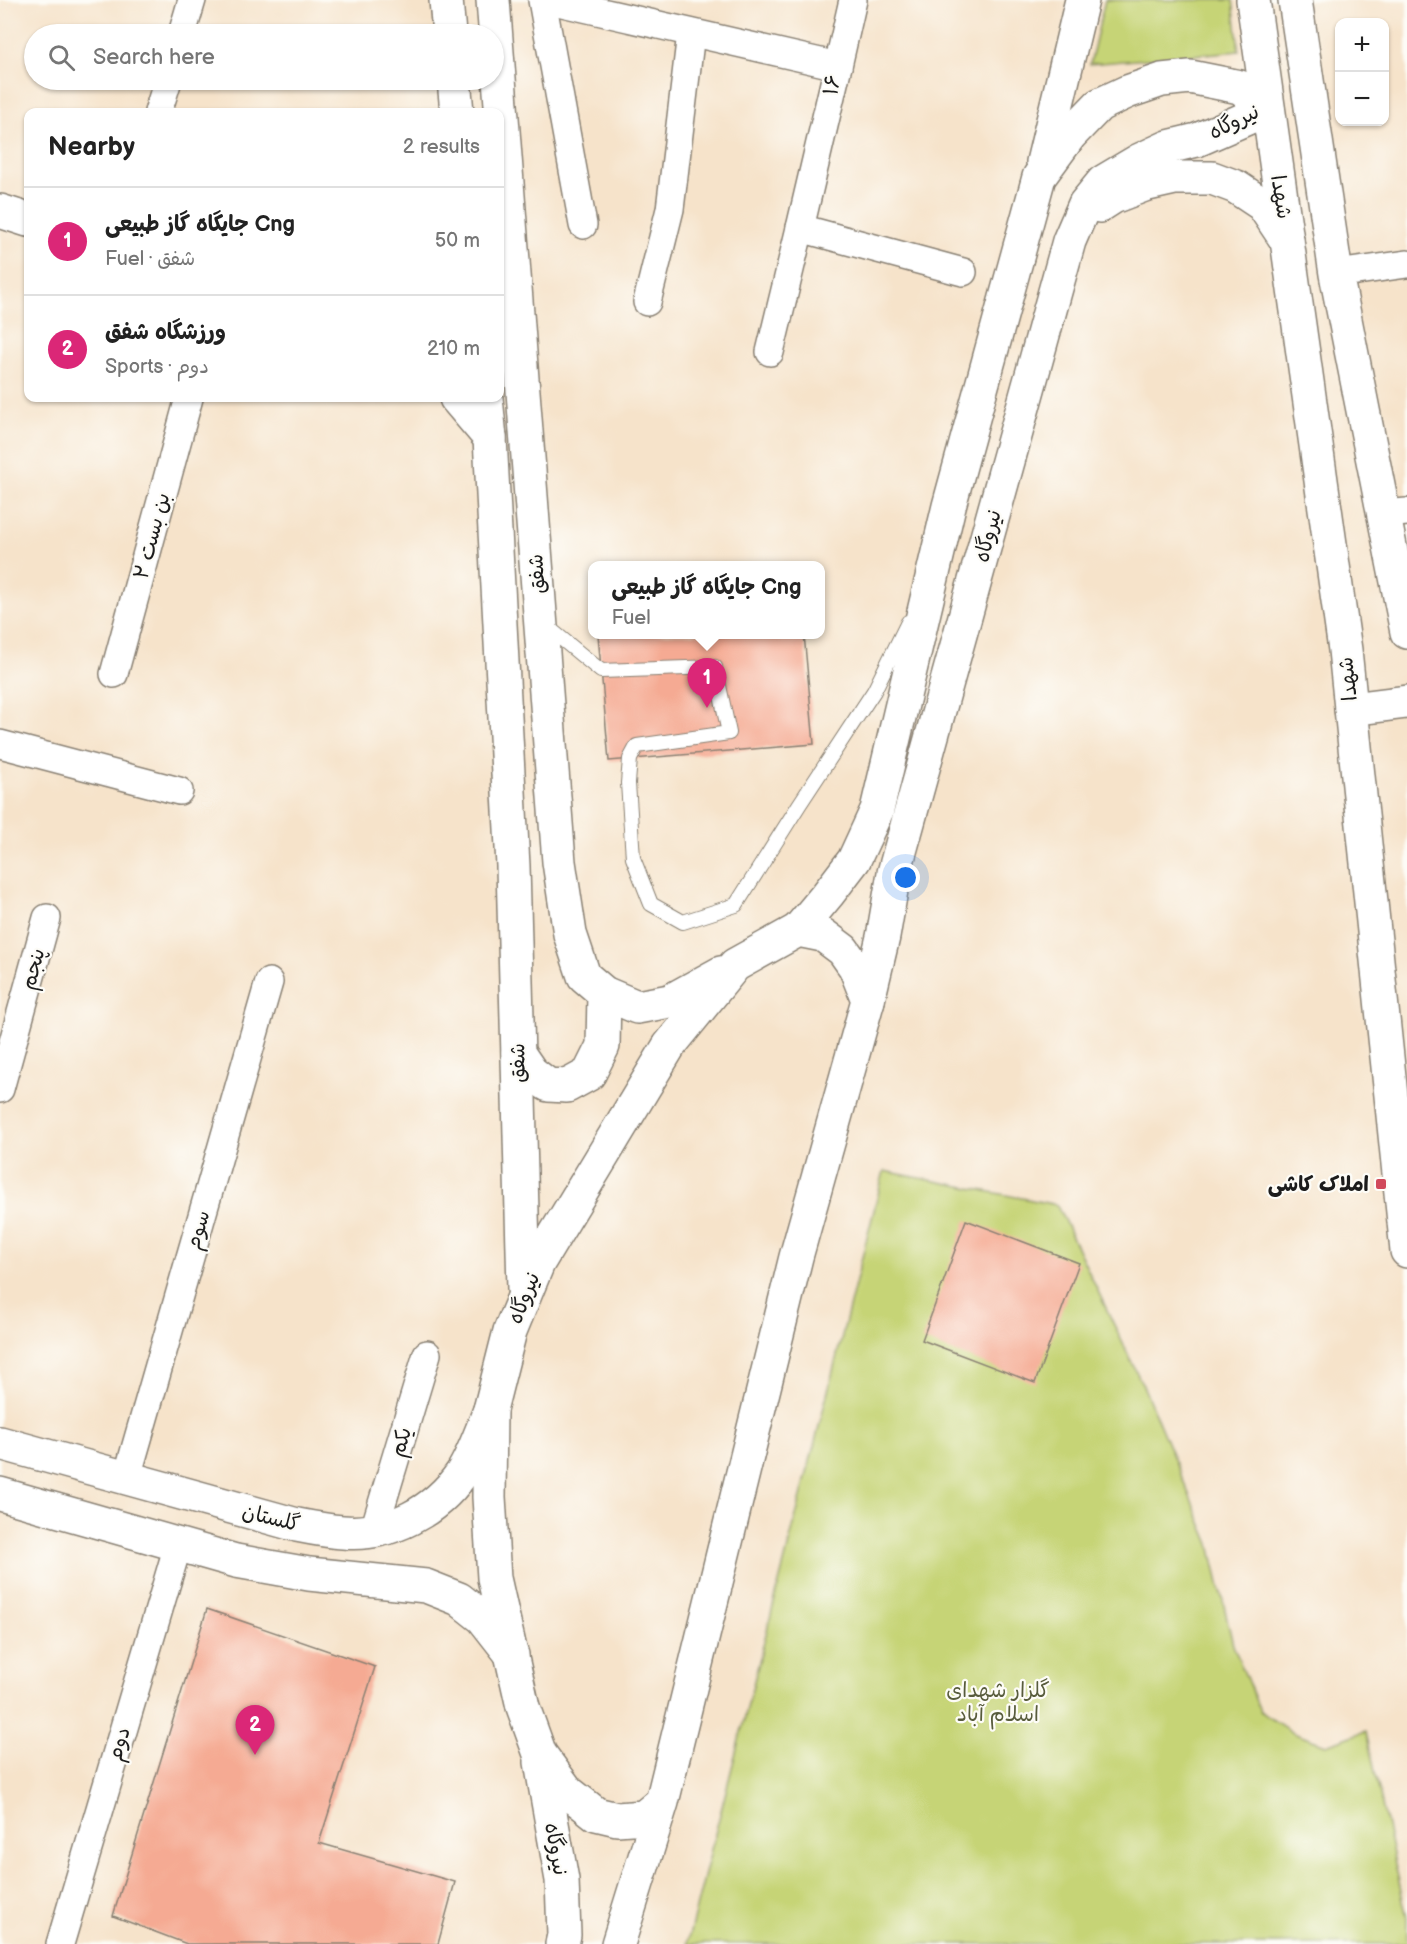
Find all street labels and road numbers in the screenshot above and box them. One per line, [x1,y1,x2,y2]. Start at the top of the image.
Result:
street label: ۱۶ [818,73,846,97]
street label: نیروگاه [1205,99,1263,145]
street label: شهدا [1265,173,1297,221]
street label: بن بست ۲ [128,490,176,582]
street label: نیروگاه [969,507,1007,565]
street label: شفق [523,553,551,595]
street label: شهدا [1333,656,1363,702]
street label: پنجم [15,945,53,993]
street label: شفق [505,1043,531,1083]
street label: سوم [180,1207,218,1253]
street label: نیروگاه [502,1269,546,1327]
street label: یکم [385,1424,420,1461]
street label: گلستان [239,1499,303,1537]
street label: دوم [102,1724,139,1765]
street label: نیروگاه [539,1821,573,1877]

